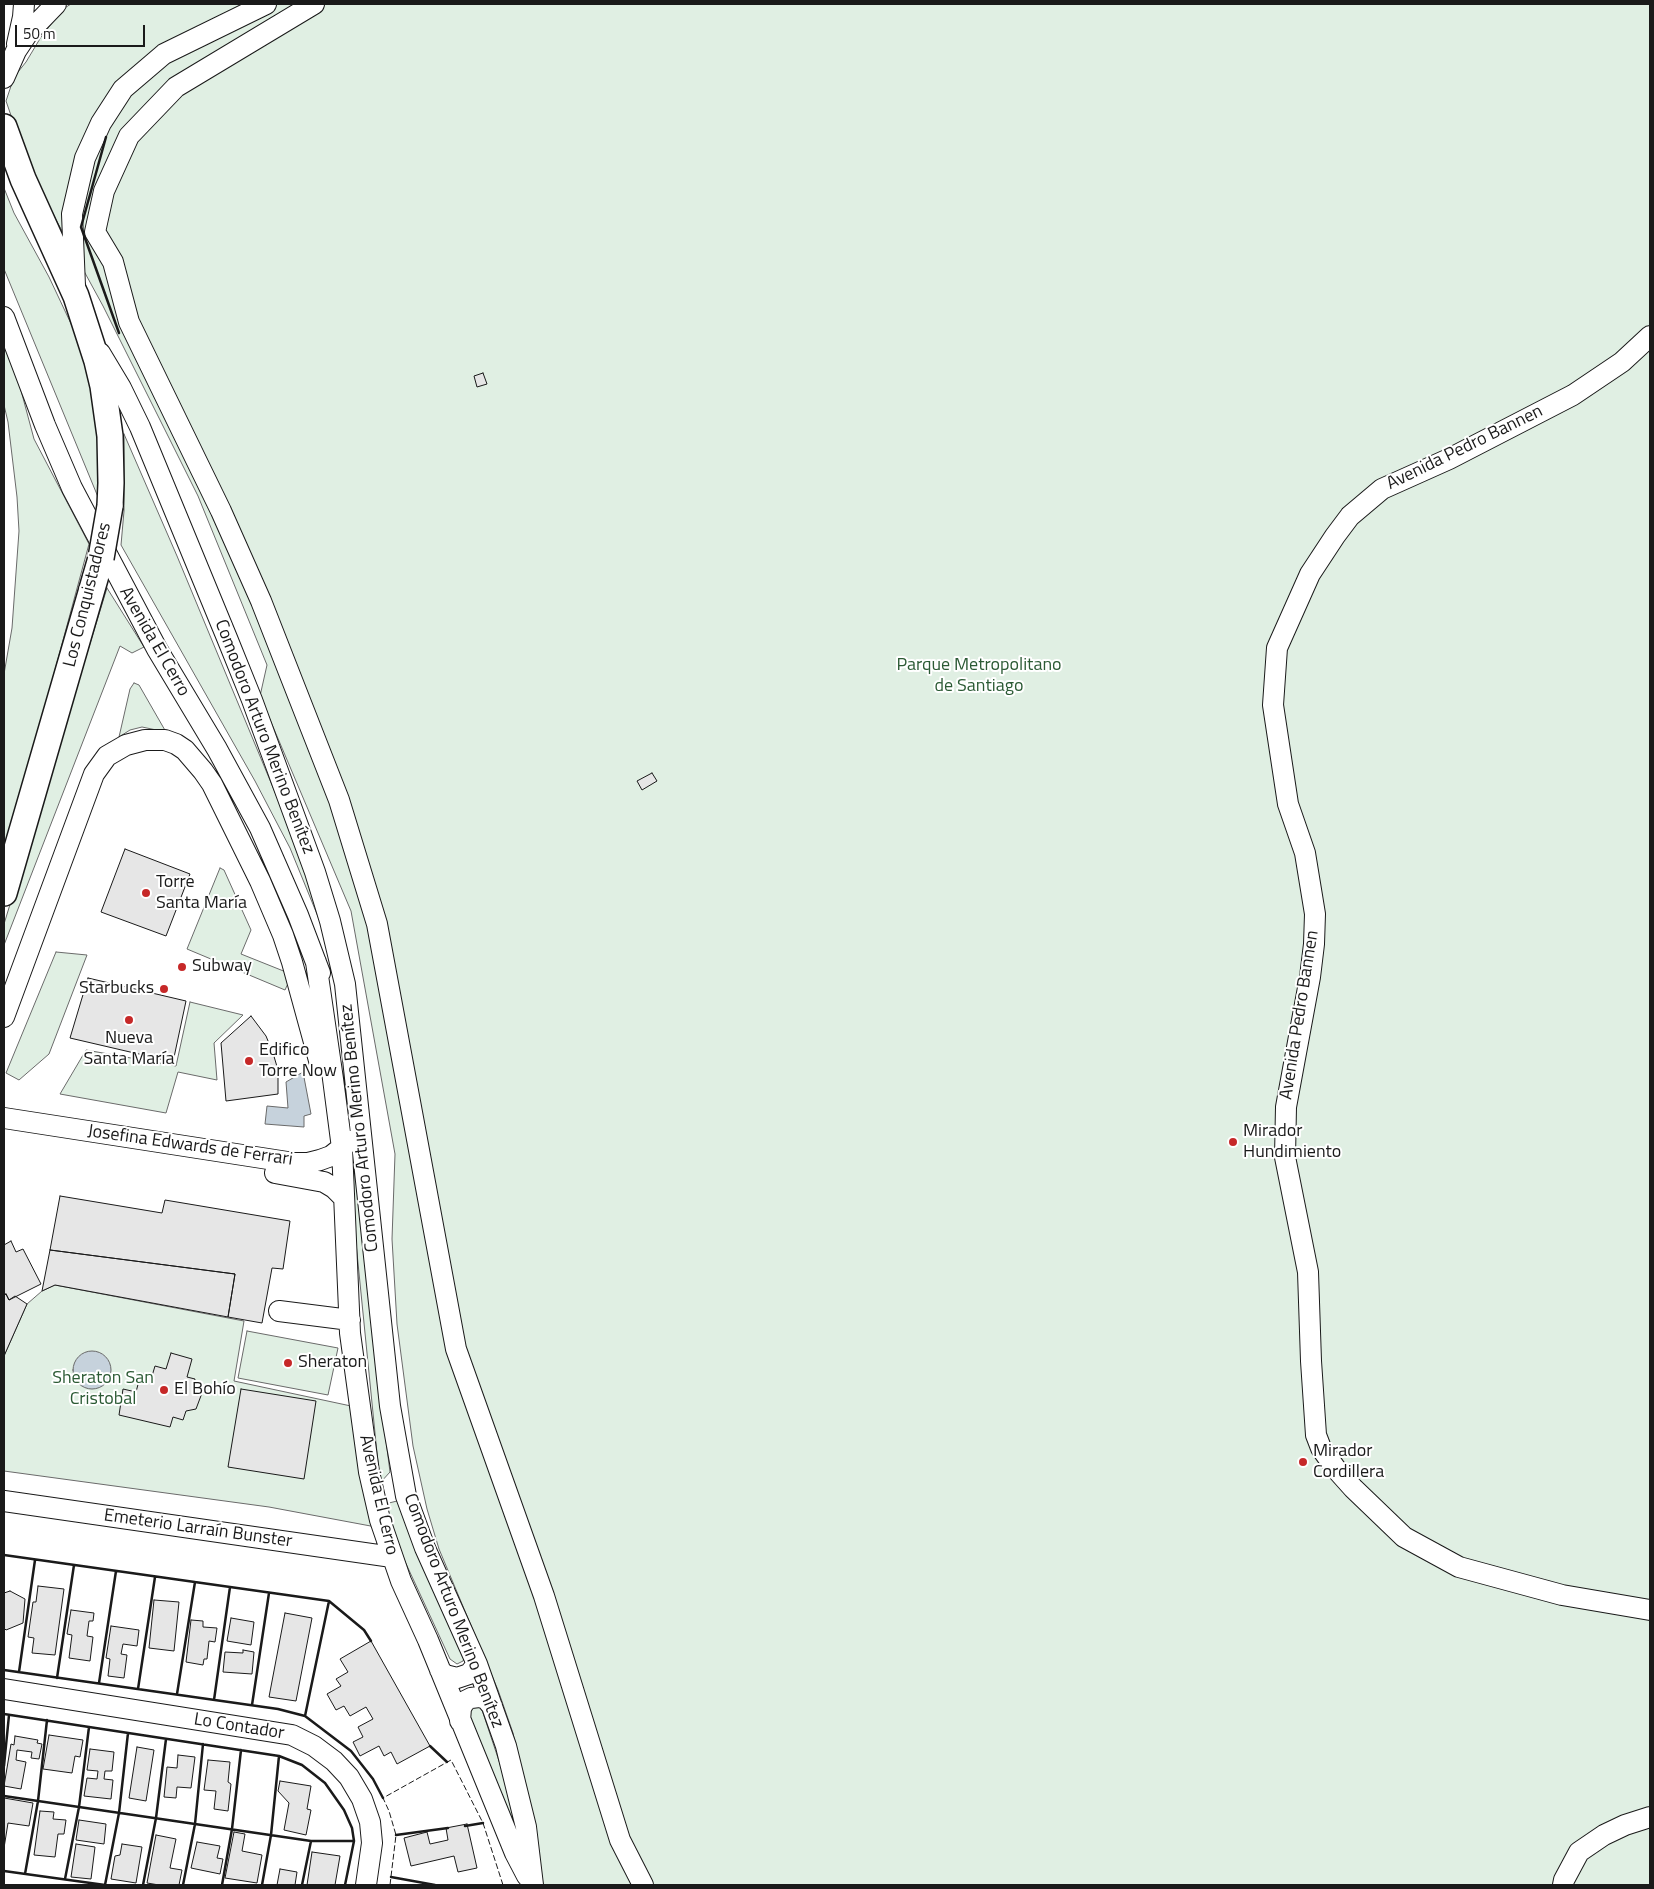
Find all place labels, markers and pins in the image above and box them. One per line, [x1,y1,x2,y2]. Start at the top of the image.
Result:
place label: Torre Santa María [156,872,247,914]
marker: Torre Santa María [140,887,152,899]
place label: Subway [192,956,252,978]
marker: Subway [176,961,188,973]
place label: Starbucks [79,978,154,1000]
marker: Starbucks [158,983,170,995]
marker: Nueva Santa María [123,1014,135,1026]
place label: Nueva Santa María [83,1028,175,1070]
place label: Edifico Torre Now [259,1040,337,1082]
marker: Edifico Torre Now [243,1055,255,1067]
place label: Mirador Hundimiento [1243,1121,1341,1164]
marker: Mirador Hundimiento [1227,1136,1239,1148]
place label: Sheraton [298,1352,367,1374]
marker: Sheraton [282,1357,294,1369]
place label: El Bohío [174,1379,236,1401]
marker: El Bohío [158,1384,170,1396]
place label: Mirador Cordillera [1313,1441,1384,1484]
marker: Mirador Cordillera [1297,1456,1309,1468]

